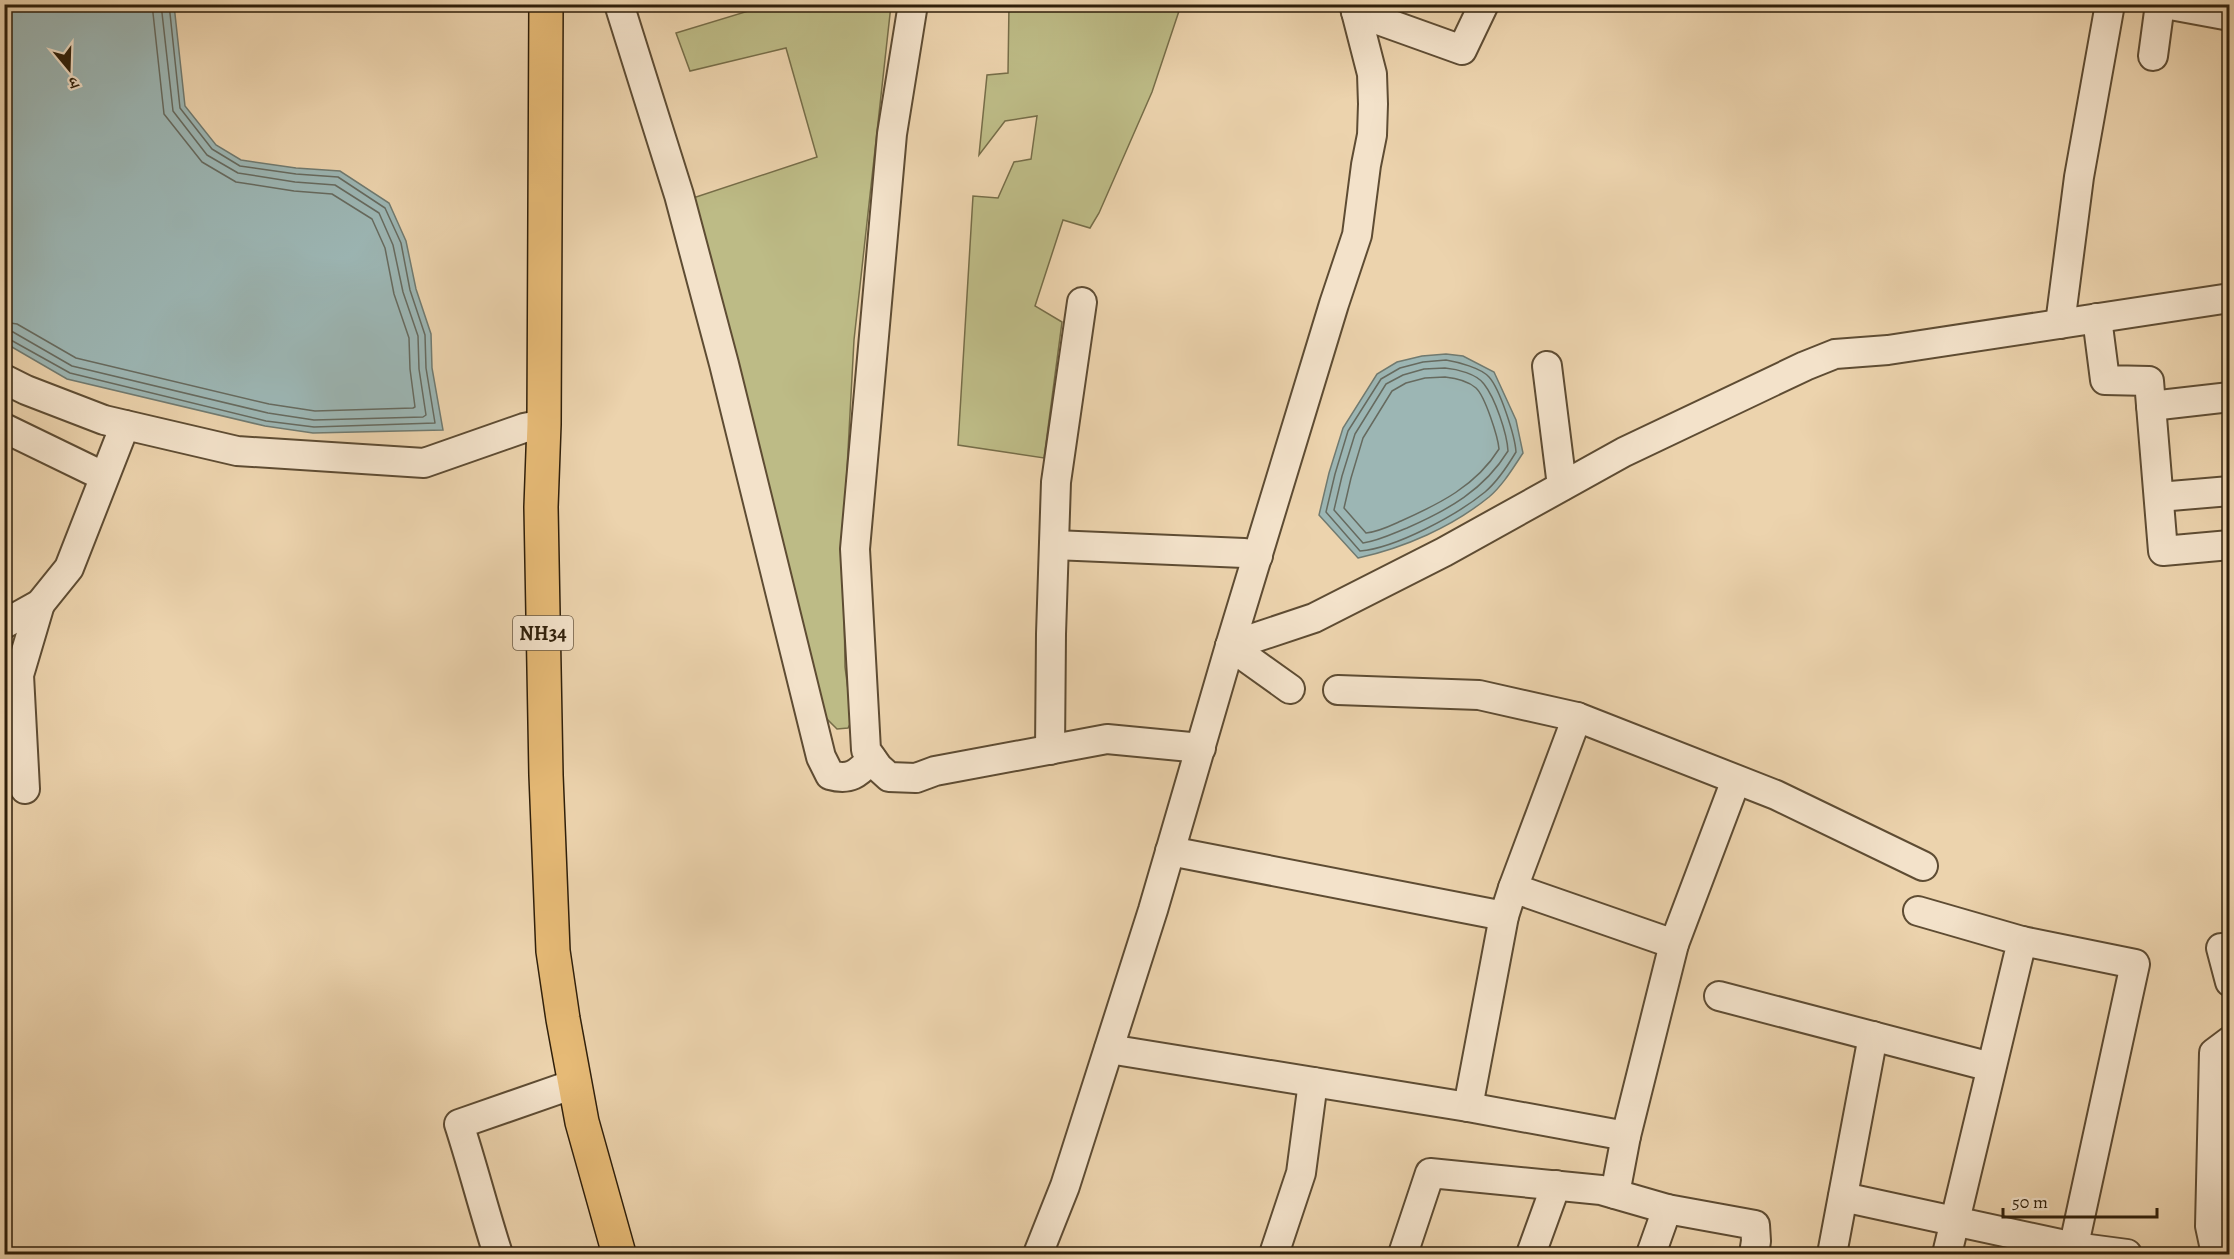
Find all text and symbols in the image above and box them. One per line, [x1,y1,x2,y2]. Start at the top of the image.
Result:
north arrow [39,39,99,99]
text: उ [64,70,82,95]
road number: NH34 [513,616,573,650]
scale bar [2003,1181,2158,1219]
text: 50 m [2012,1190,2048,1214]

